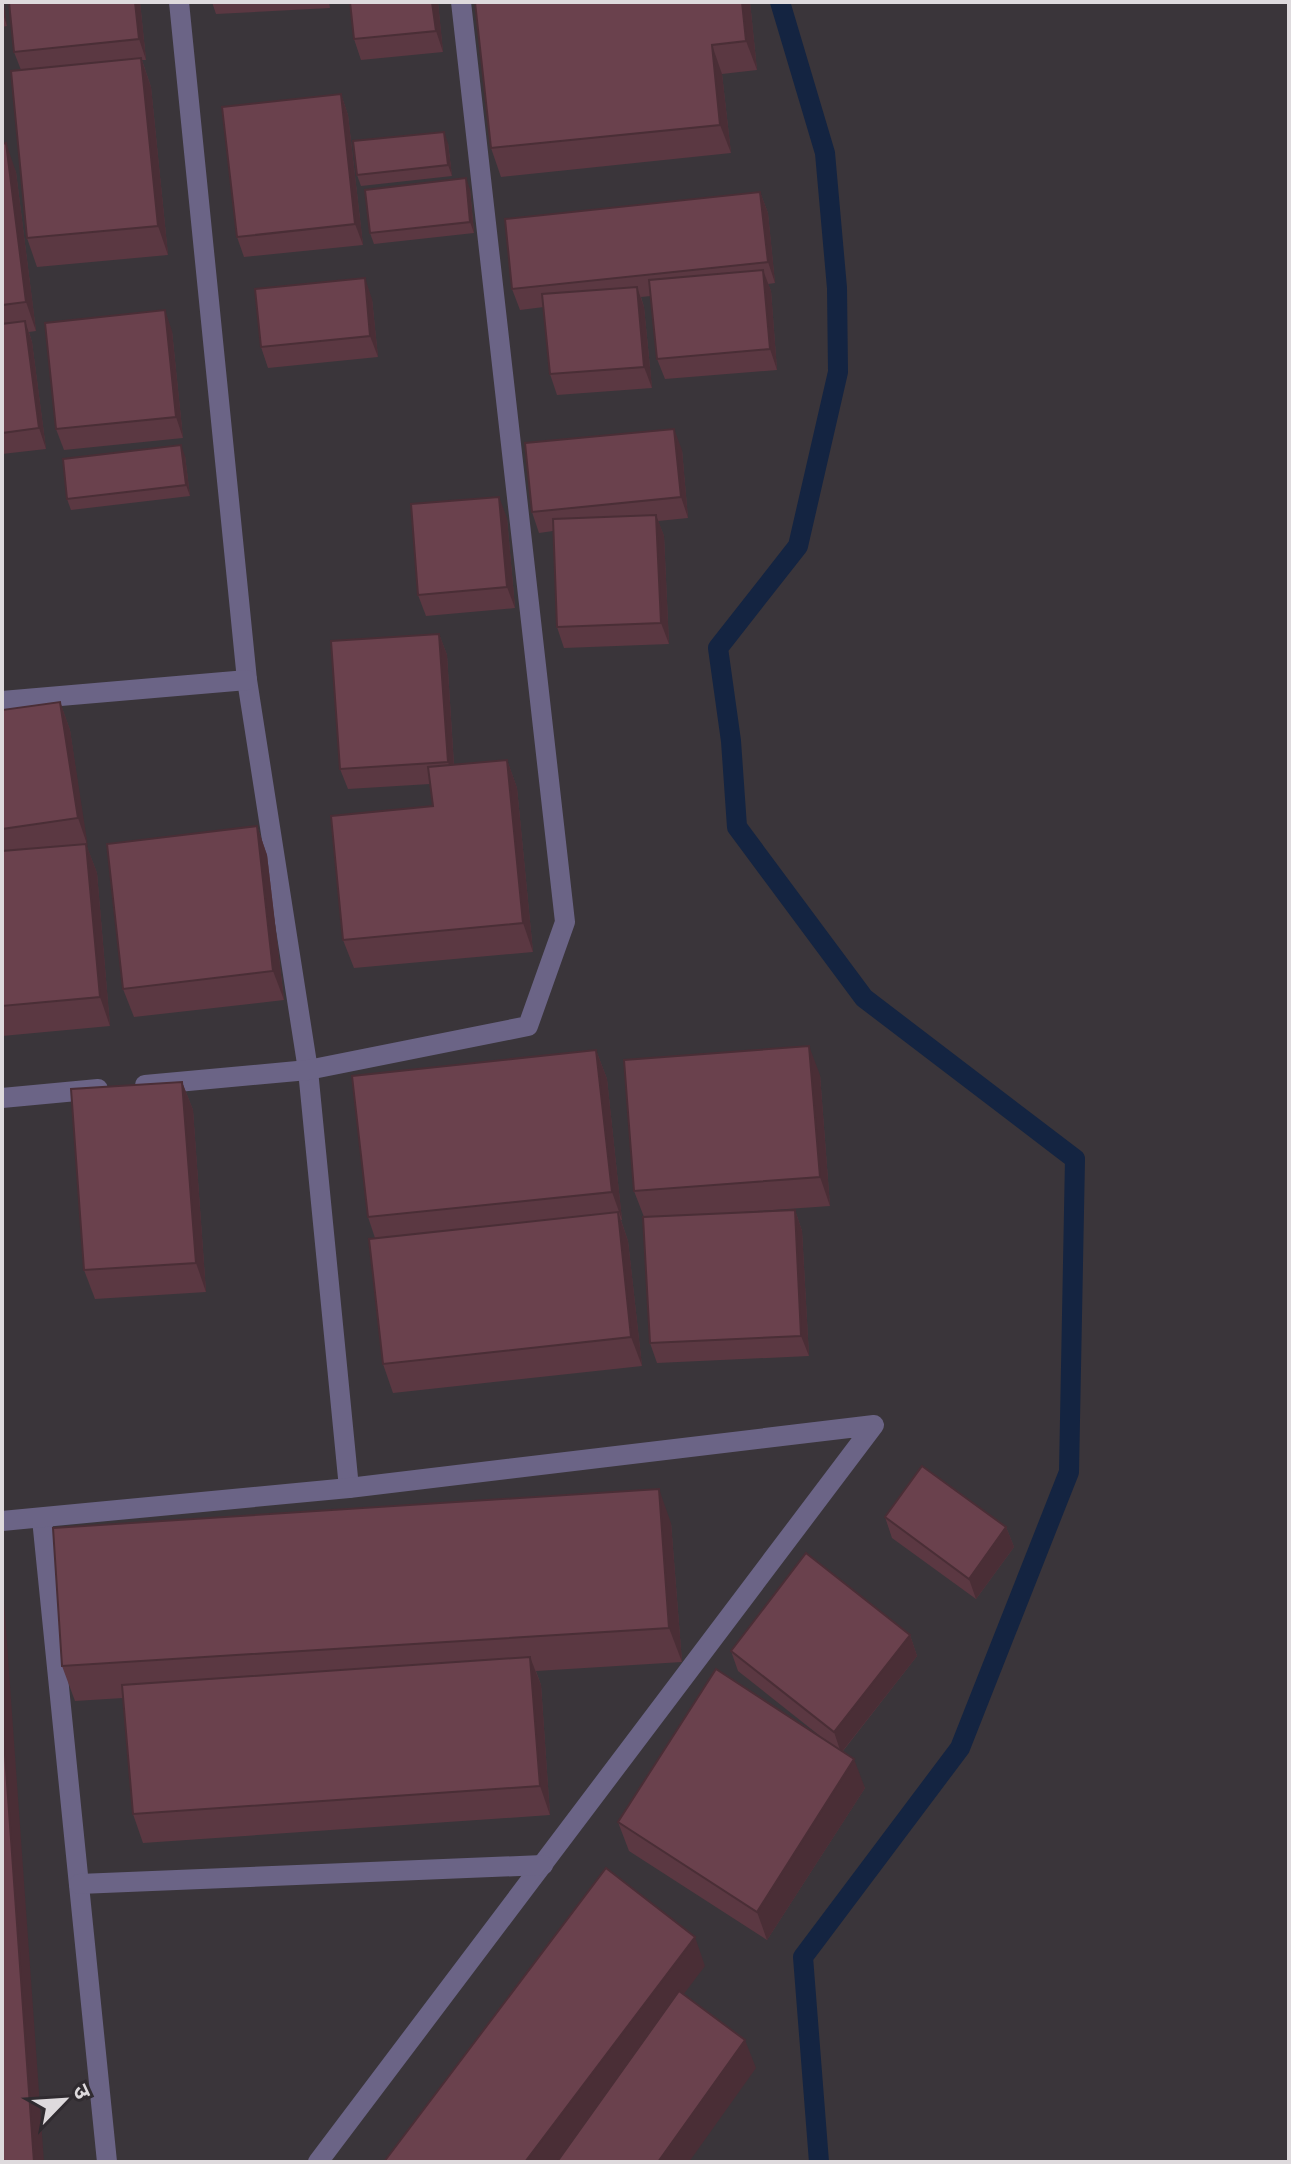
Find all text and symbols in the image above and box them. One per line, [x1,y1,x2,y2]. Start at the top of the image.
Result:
north arrow [24,2060,104,2140]
text: उ [67,2080,97,2104]

